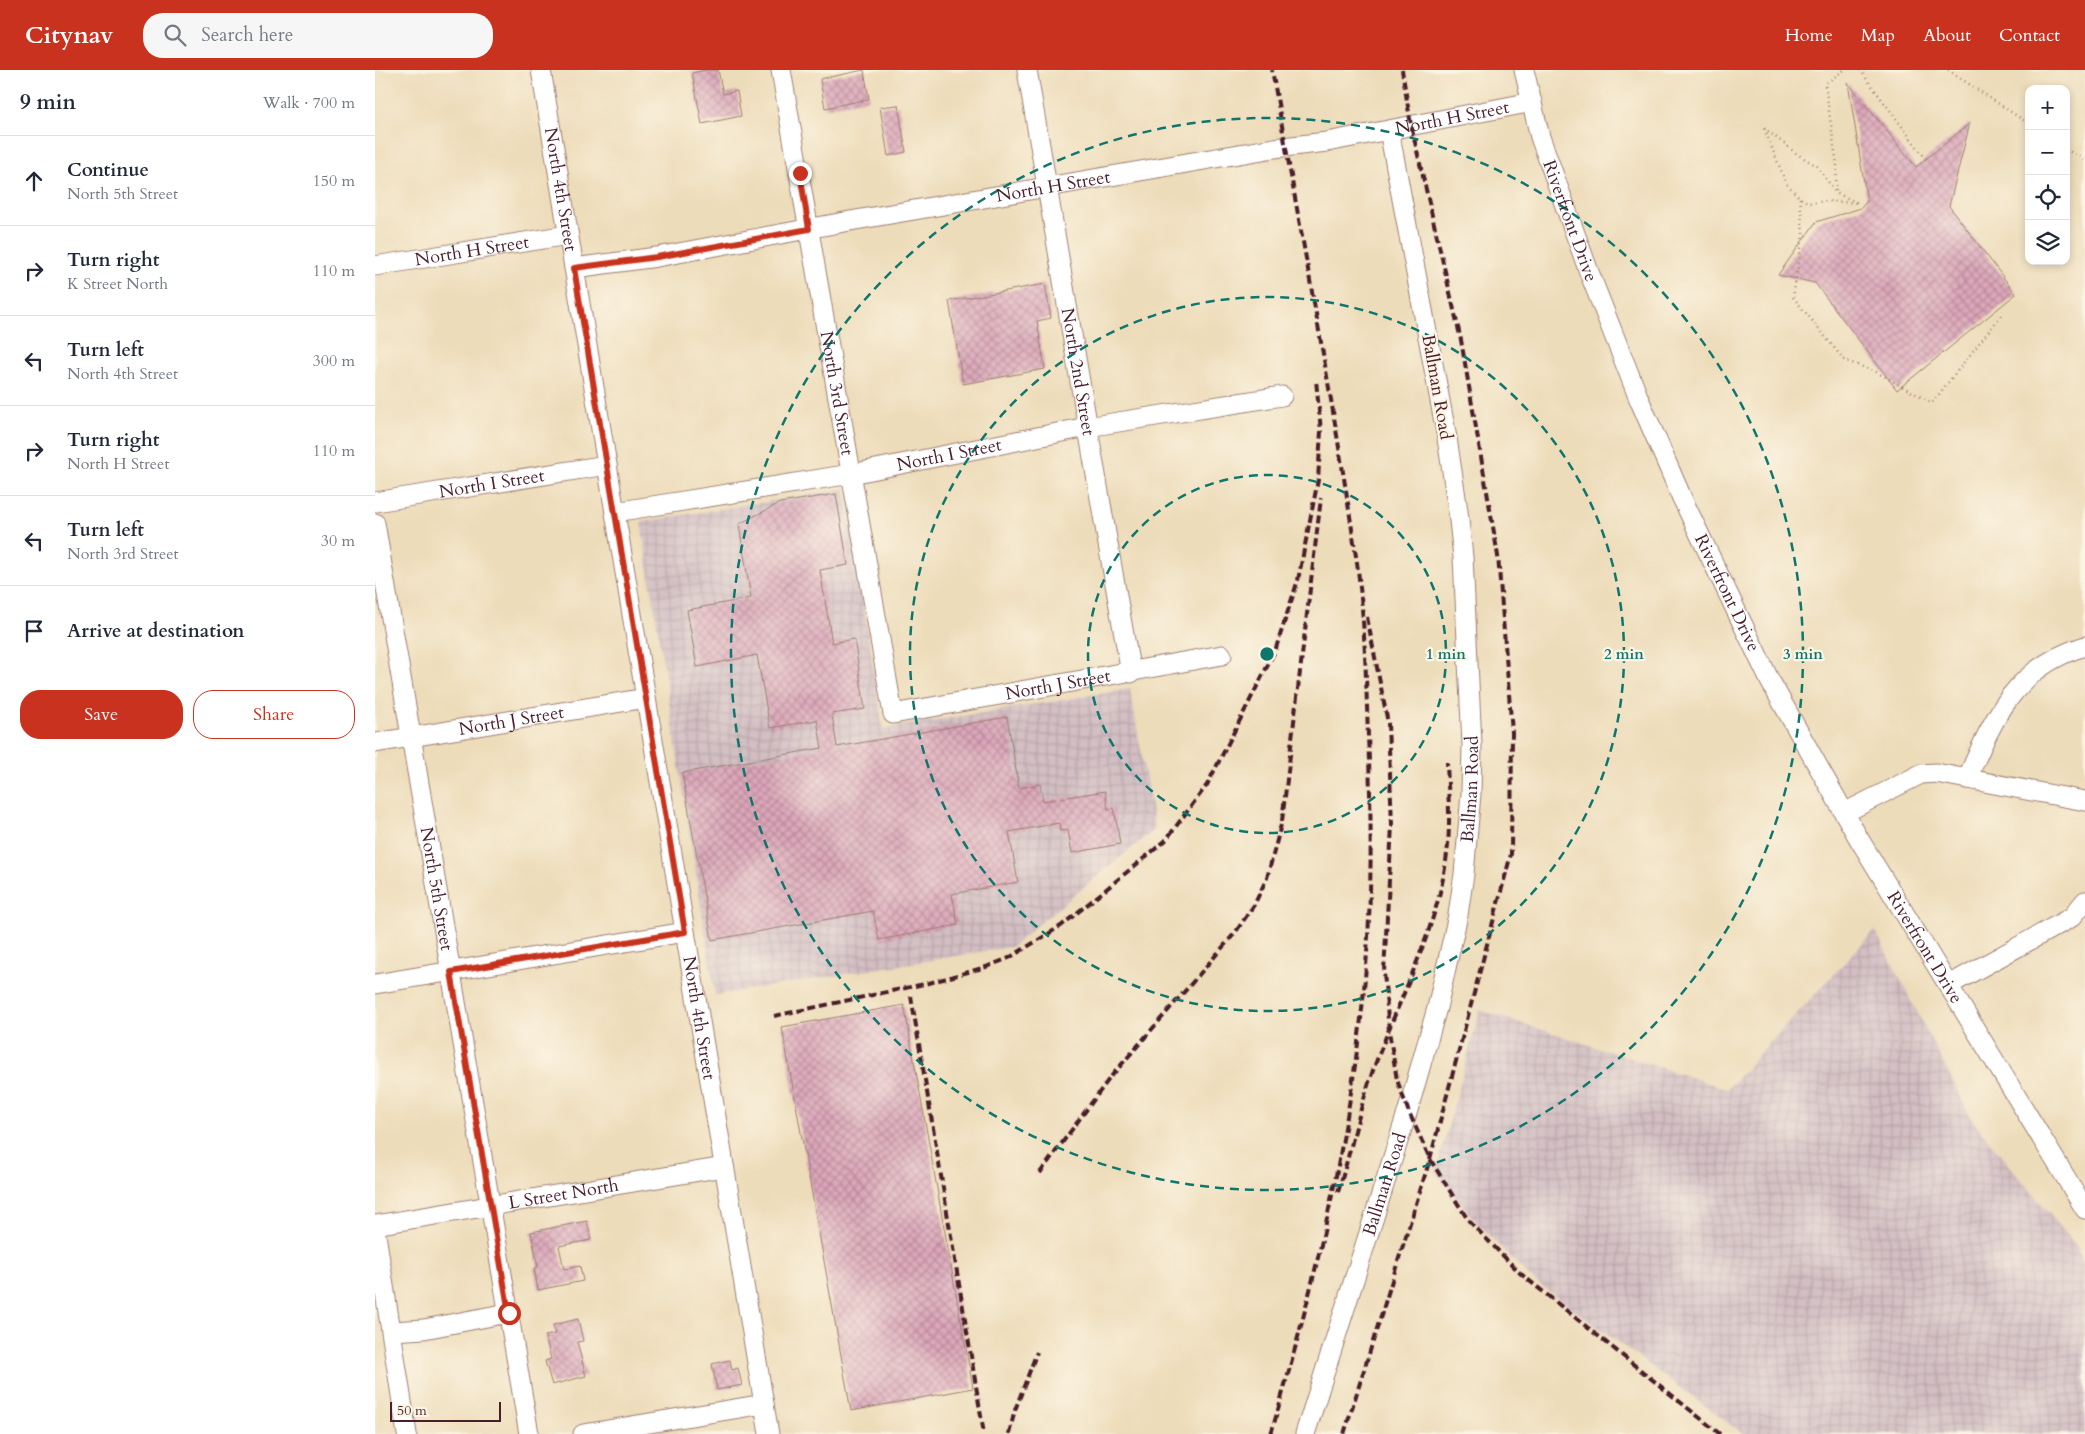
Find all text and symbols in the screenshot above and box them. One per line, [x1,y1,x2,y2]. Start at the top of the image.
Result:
search box [143,13,493,58]
text: Citynav [25,19,113,52]
icon: search [161,21,189,49]
text: Search here [201,22,293,48]
text: Home [1785,23,1833,48]
text: Map [1861,23,1895,48]
text: About [1923,23,1971,48]
text: Contact [1999,23,2060,48]
map controls [2025,85,2070,265]
button: + [2025,85,2070,130]
text: 9 min [20,88,76,117]
text: Walk · 700 m [263,92,355,114]
street label: North H Street [1393,94,1511,141]
street label: North 4th Street [538,126,584,253]
button: − [2025,130,2070,175]
text: Continue [67,157,149,183]
street label: Riverfront Drive [1537,157,1604,285]
route end [789,162,812,185]
street label: North H Street [994,164,1112,208]
icon: ahead [20,167,48,195]
text: 150 m [313,170,355,192]
button: locate [2025,175,2070,220]
text: North 5th Street [67,183,178,205]
button: layers [2025,220,2070,265]
street label: North H Street [413,229,531,272]
text: Turn right [67,247,159,273]
icon: right [20,257,48,285]
text: 110 m [313,260,355,282]
text: K Street North [67,273,168,295]
street label: North 2nd Street [1055,306,1101,438]
street label: North 3rd Street [814,329,860,458]
street label: Ballman Road [1415,332,1459,442]
text: Turn left [67,337,144,363]
icon: left [20,347,48,375]
text: 300 m [313,350,355,372]
text: North 4th Street [67,363,178,385]
text: Turn right [67,427,159,453]
street label: North I Street [894,432,1004,477]
icon: right [20,437,48,465]
text: 110 m [313,440,355,462]
text: North H Street [67,453,169,475]
street label: North I Street [437,463,546,504]
text: Turn left [67,517,144,543]
icon: left [20,527,48,555]
text: 30 m [321,530,355,552]
street label: Riverfront Drive [1689,530,1766,656]
text: North 3rd Street [67,543,179,565]
icon: arrive [20,617,48,645]
text: Arrive at destination [67,618,244,644]
text: 1 min [1426,644,1466,664]
text: 2 min [1604,644,1644,664]
text: 3 min [1783,644,1823,664]
centre of rings [1258,645,1276,663]
street label: North J Street [1003,663,1113,706]
button: Save [20,690,183,739]
button: Share [193,690,355,739]
street label: North J Street [457,699,566,741]
street label: Ballman Road [1454,735,1484,843]
street label: North 5th Street [414,825,460,953]
street label: Riverfront Drive [1881,886,1969,1008]
street label: North 4th Street [677,954,722,1082]
street label: Ballman Road [1356,1129,1413,1239]
street label: L Street North [507,1172,620,1215]
route start [498,1302,521,1325]
scale bar [390,1399,501,1422]
text: 50 m [397,1401,427,1420]

